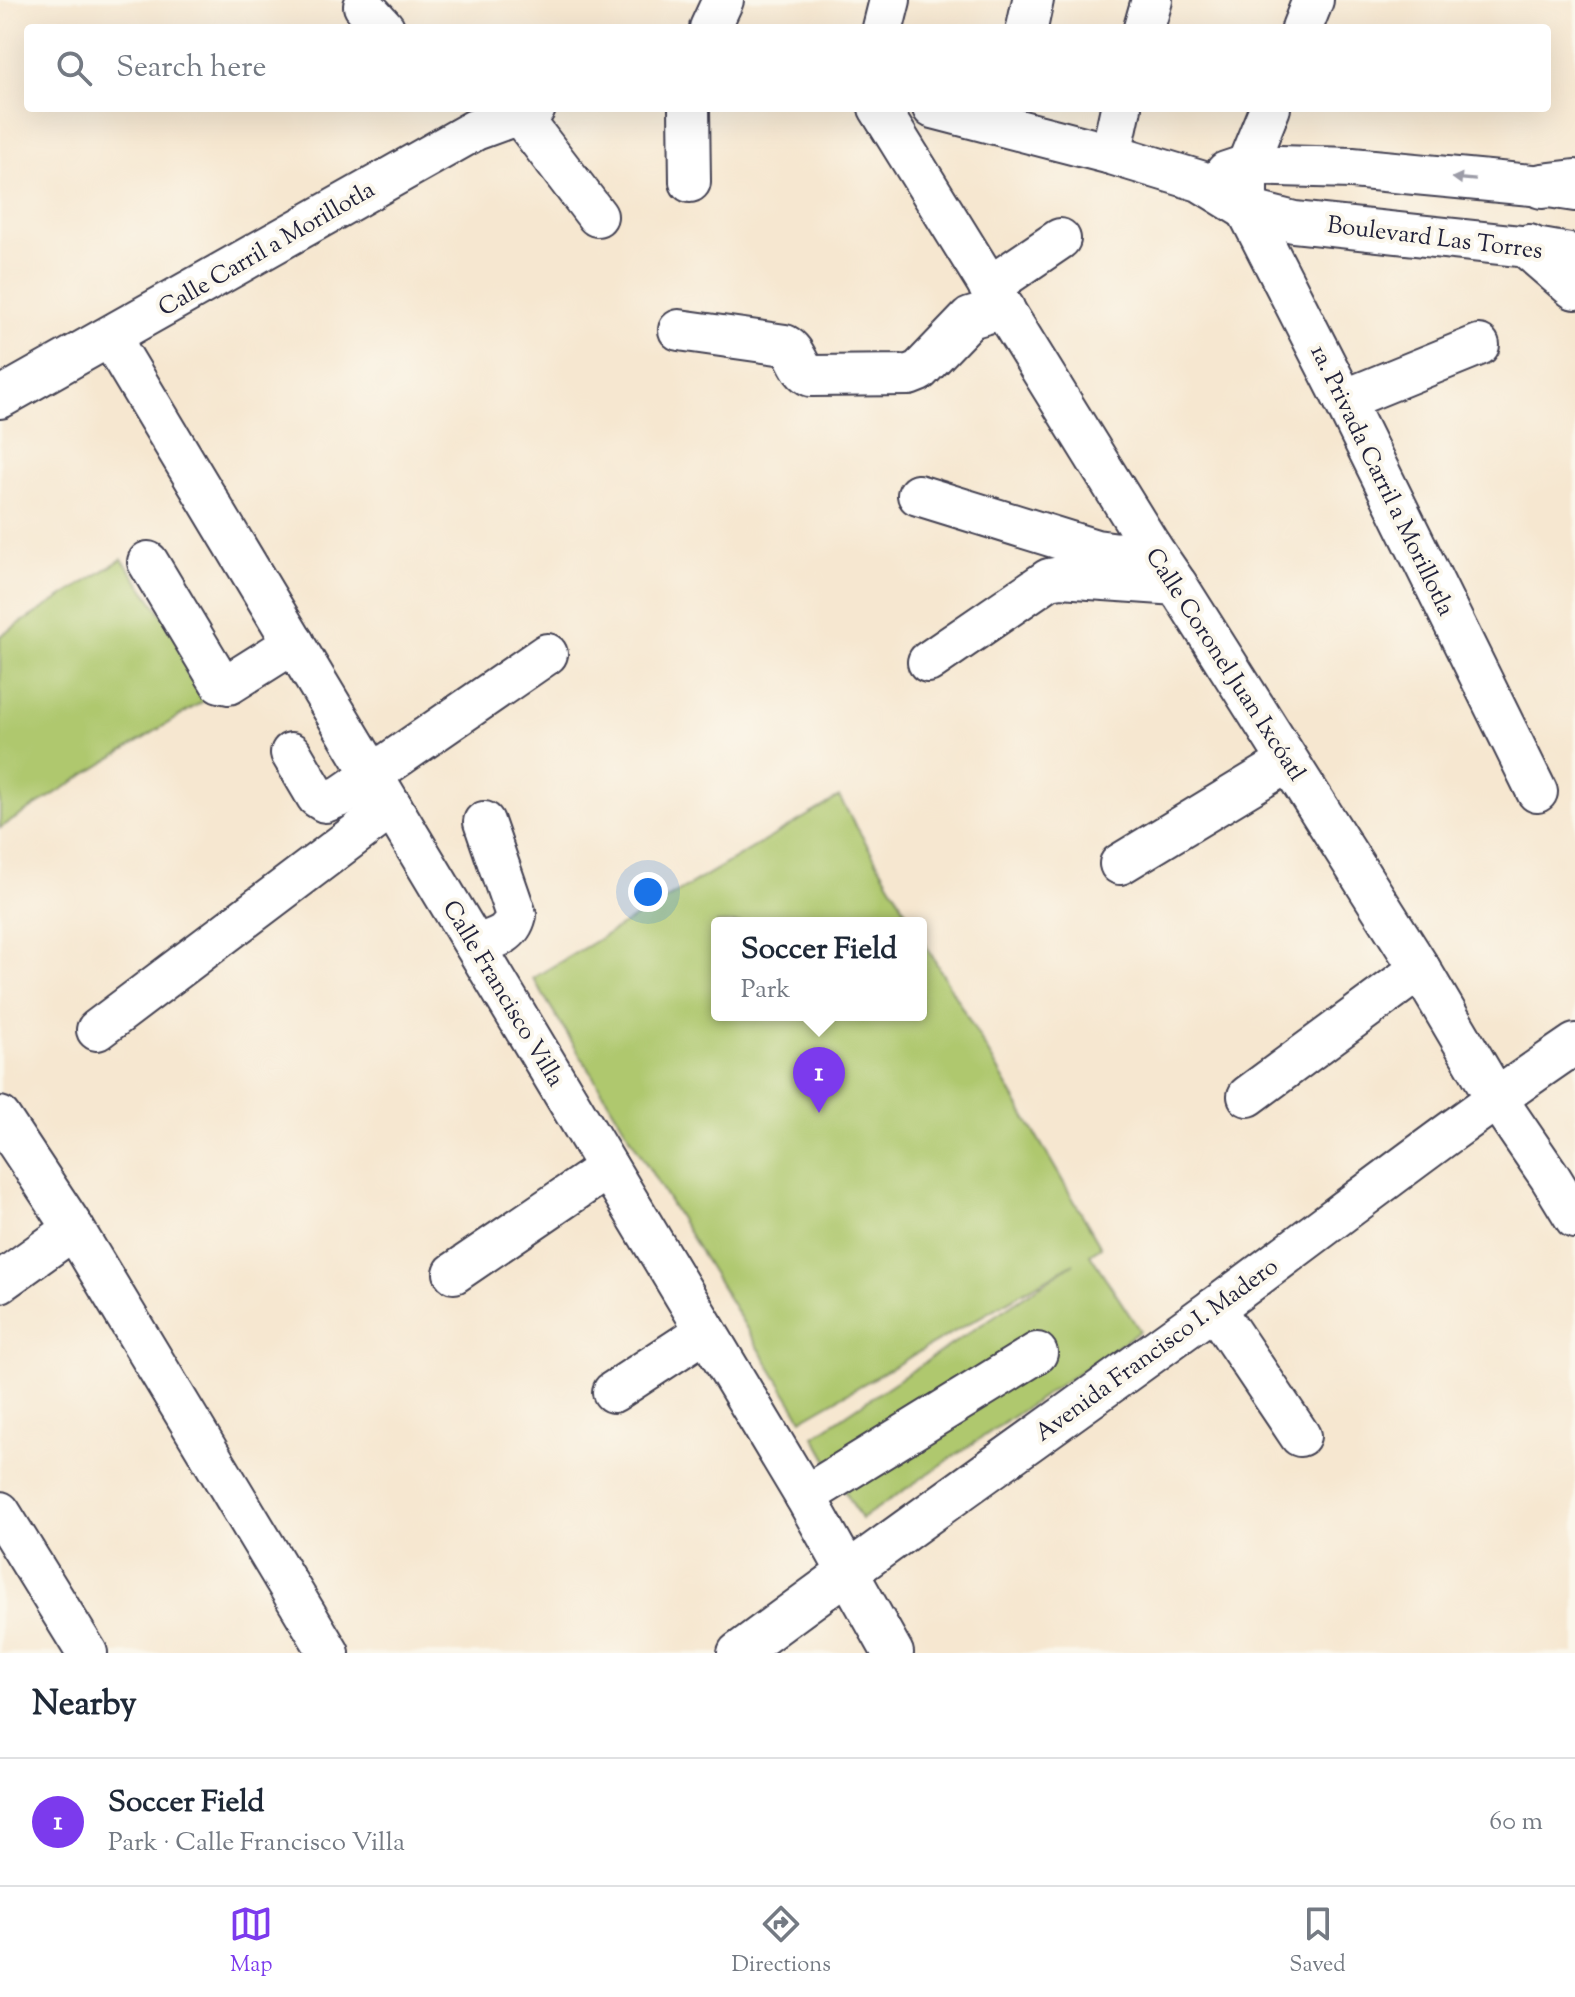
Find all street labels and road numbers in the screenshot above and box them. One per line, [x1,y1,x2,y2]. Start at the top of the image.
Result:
street label: Calle Carril a Morillotla [152,174,382,326]
street label: Boulevard Las Torres [1325,209,1544,269]
street label: 1a. Privada Carril a Morillotla [1301,340,1462,622]
street label: Calle Coronel Juan Ixcóatl [1136,542,1313,789]
street label: Calle Francisco Villa [433,894,571,1094]
street label: Avenida Francisco I. Madero [1028,1251,1286,1451]

